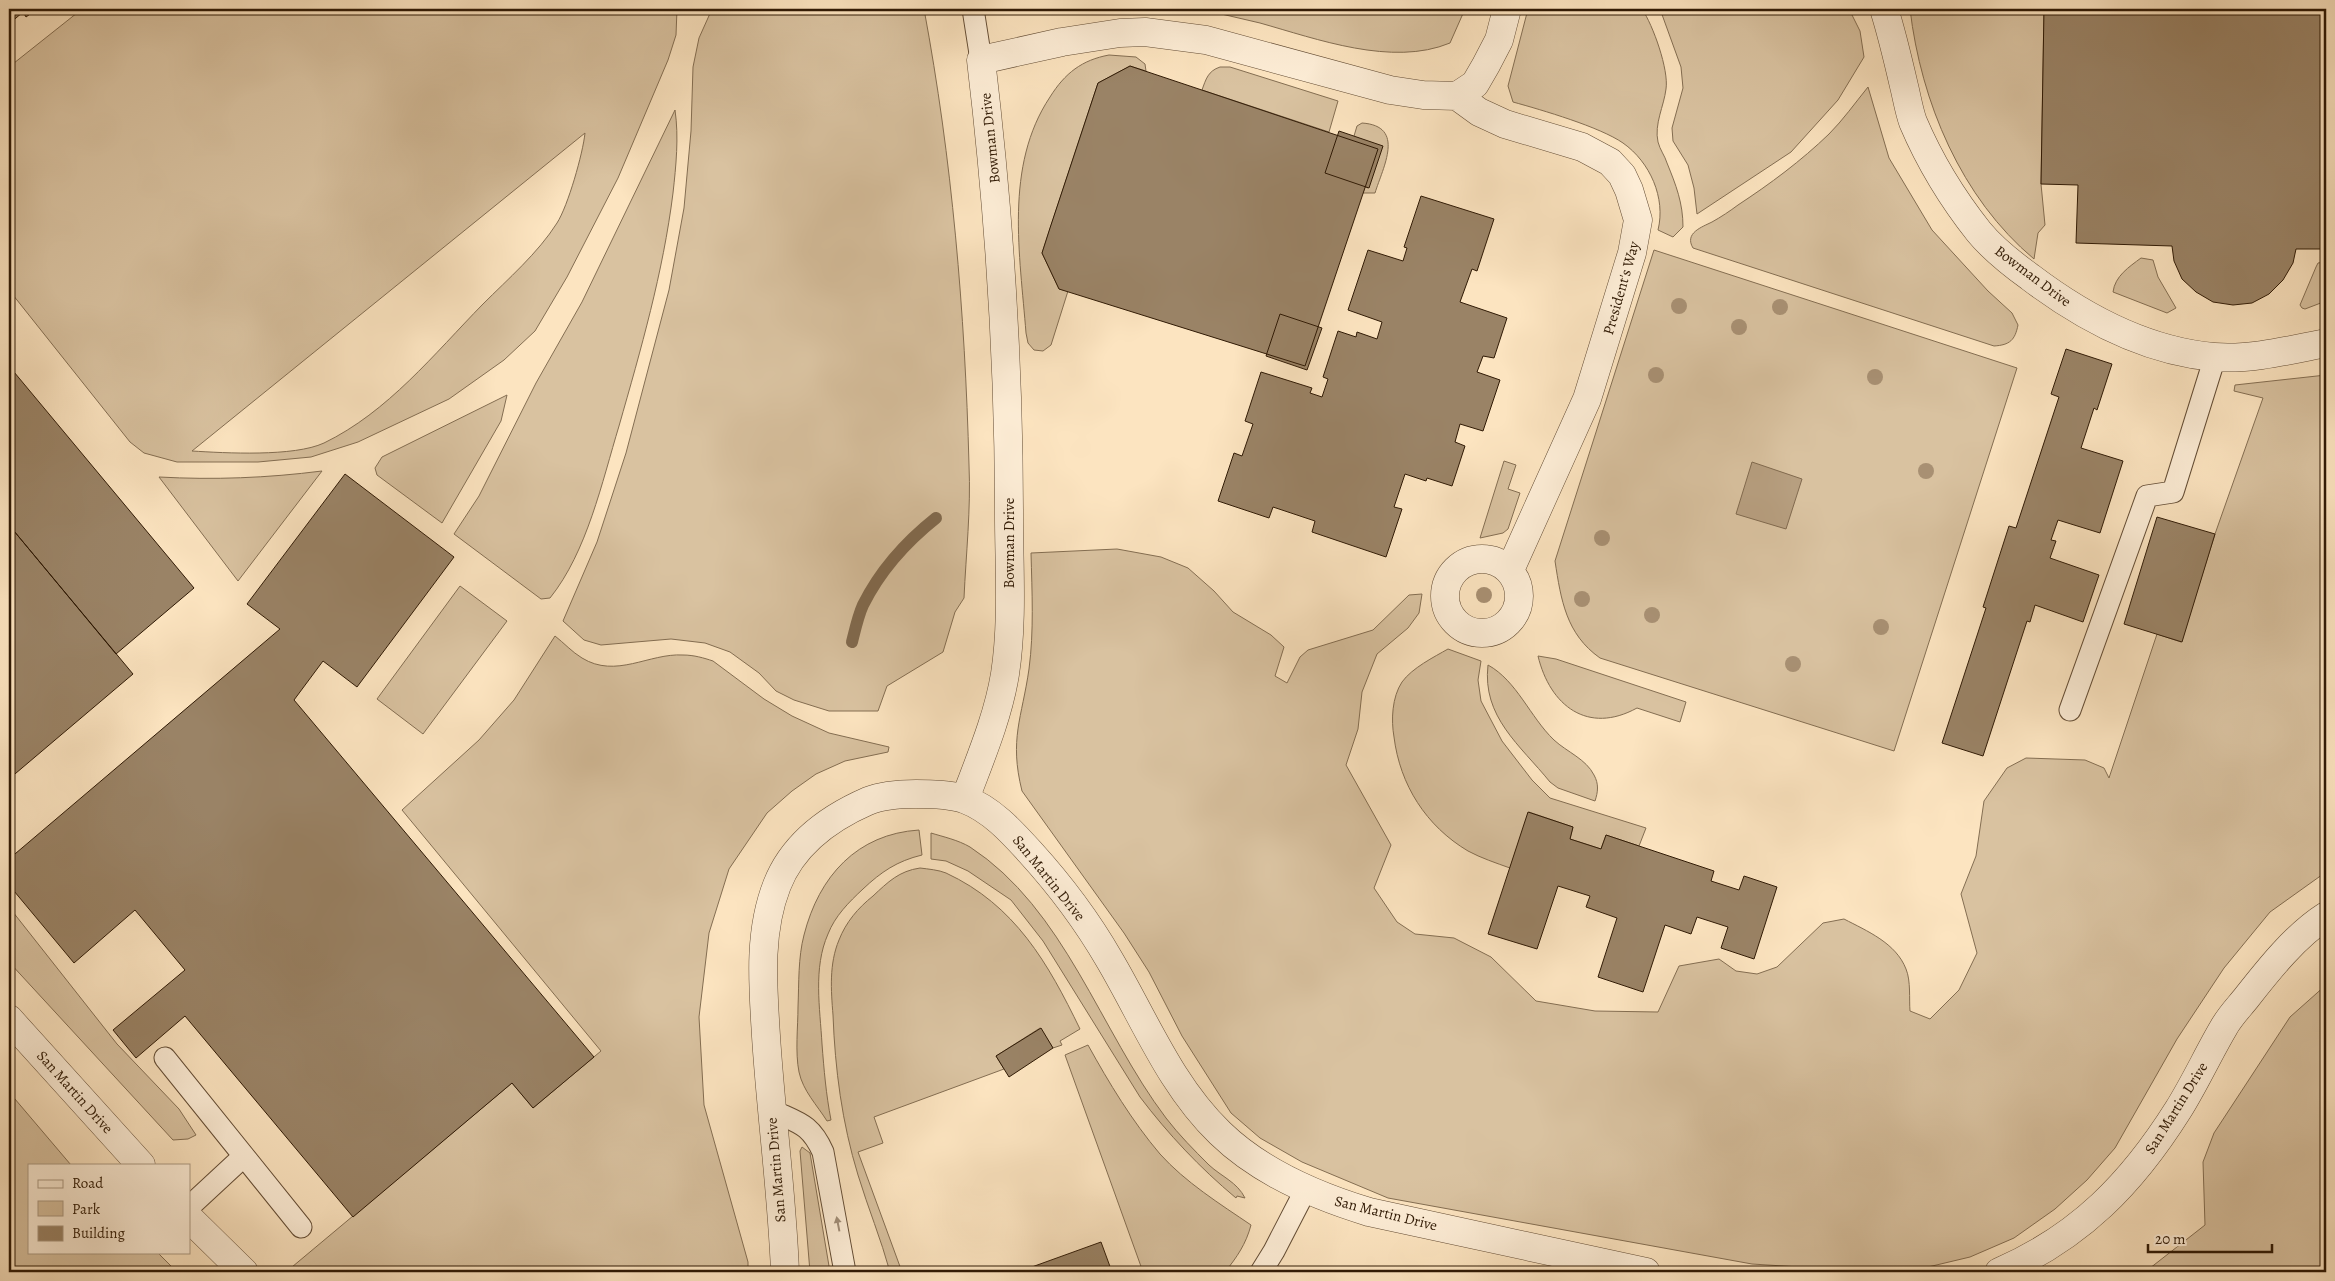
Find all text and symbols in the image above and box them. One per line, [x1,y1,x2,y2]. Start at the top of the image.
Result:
street label: Bowman Drive [975,91,1005,184]
street label: President's Way [1598,239,1644,337]
street label: Bowman Drive [1991,241,2076,312]
street label: Bowman Drive [999,497,1019,588]
street label: San Martin Drive [1008,831,1090,925]
street label: San Martin Drive [32,1046,118,1138]
street label: San Martin Drive [2140,1058,2212,1158]
street label: San Martin Drive [761,1116,791,1223]
legend [28,1164,190,1254]
text: Road [72,1173,104,1193]
street label: San Martin Drive [1333,1191,1440,1235]
text: Park [72,1199,101,1219]
one-way arrow [833,1216,841,1232]
scale bar [2148,1221,2271,1253]
text: Building [72,1223,125,1243]
text: 20 m [2155,1229,2186,1249]

